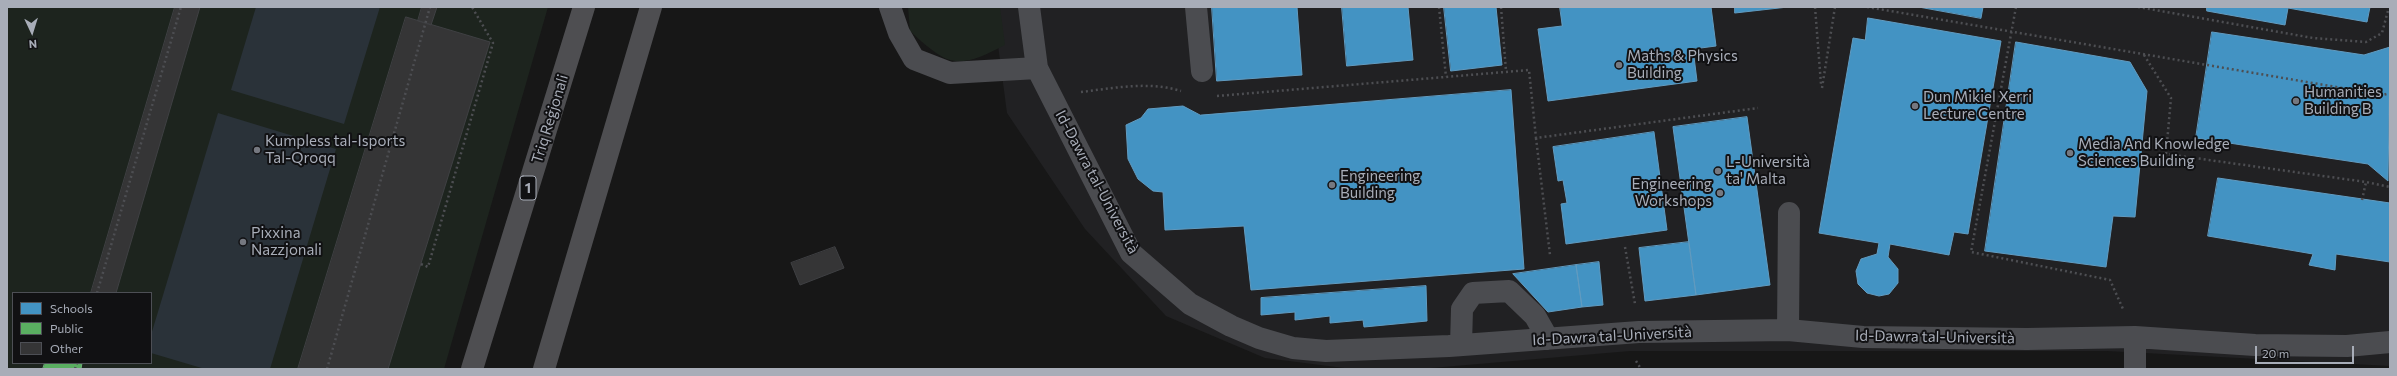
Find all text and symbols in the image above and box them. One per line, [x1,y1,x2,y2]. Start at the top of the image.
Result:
north arrow [12,12,52,52]
text: N [28,38,37,51]
place label: Maths & Physics Building [1627,47,1738,82]
marker: Maths & Physics Building [1614,60,1624,70]
street label: Triq Reġjonali [528,72,572,166]
place label: Humanities Building B [2304,83,2382,118]
place label: Dun Mikiel Xerri Lecture Centre [1923,88,2032,123]
marker: Humanities Building B [2291,96,2301,106]
marker: Dun Mikiel Xerri Lecture Centre [1910,101,1920,111]
street label: Id-Dawra tal-Università [1052,107,1142,257]
place label: Kumpless tal-Isports Tal-Qroqq [265,132,405,167]
place label: Media And Knowledge Sciences Building [2078,135,2230,170]
marker: Kumpless tal-Isports Tal-Qroqq [252,145,262,155]
marker: Media And Knowledge Sciences Building [2065,148,2075,158]
place label: L-Università ta' Malta [1726,153,1810,188]
marker: L-Università ta' Malta [1713,166,1723,176]
place label: Engineering Building [1340,167,1420,202]
place label: Engineering Workshops [1632,175,1712,210]
road number: 1 [520,176,536,200]
marker: Engineering Building [1327,180,1337,190]
marker: Engineering Workshops [1715,188,1725,198]
place label: Pixxina Nazzjonali [251,224,322,259]
marker: Pixxina Nazzjonali [238,237,248,247]
legend [12,292,152,364]
text: Schools [50,301,93,315]
text: Public [50,321,83,335]
street label: Id-Dawra tal-Università [1532,323,1692,349]
street label: Id-Dawra tal-Università [1855,327,2015,347]
scale bar [2257,338,2356,364]
text: Other [50,341,83,355]
text: 20 m [2262,346,2289,360]

